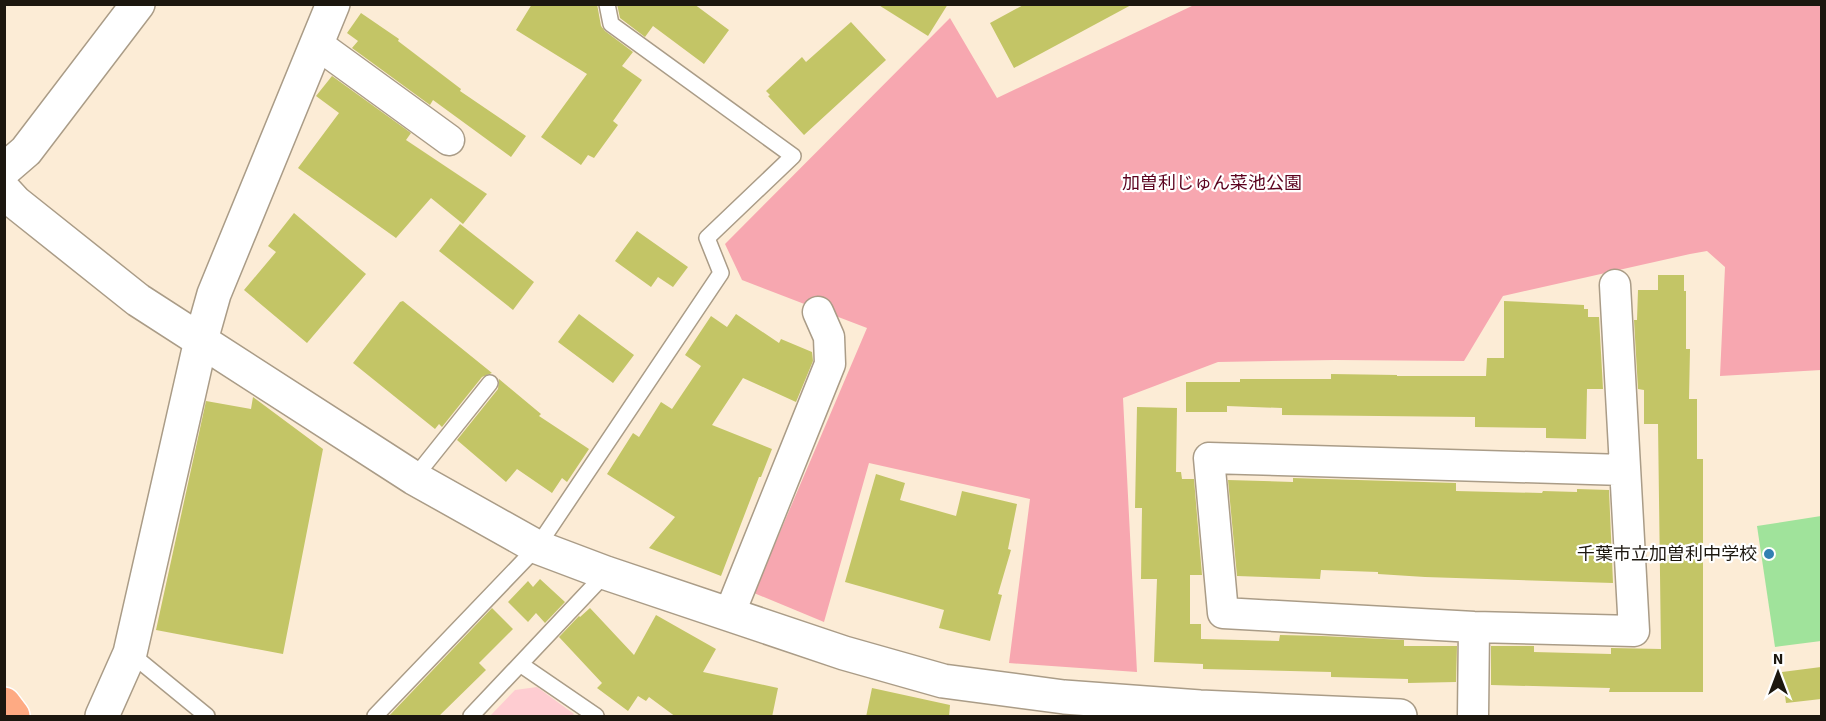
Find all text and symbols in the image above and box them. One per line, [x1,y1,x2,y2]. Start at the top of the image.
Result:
park label: 加曽利じゅん菜池公園 [1122,171,1302,196]
place label: 千葉市立加曽利中学校 [1577,542,1757,567]
marker: 千葉市立加曽利中学校 [1762,547,1776,561]
north arrow [1748,643,1808,703]
text: N [1773,648,1783,670]

